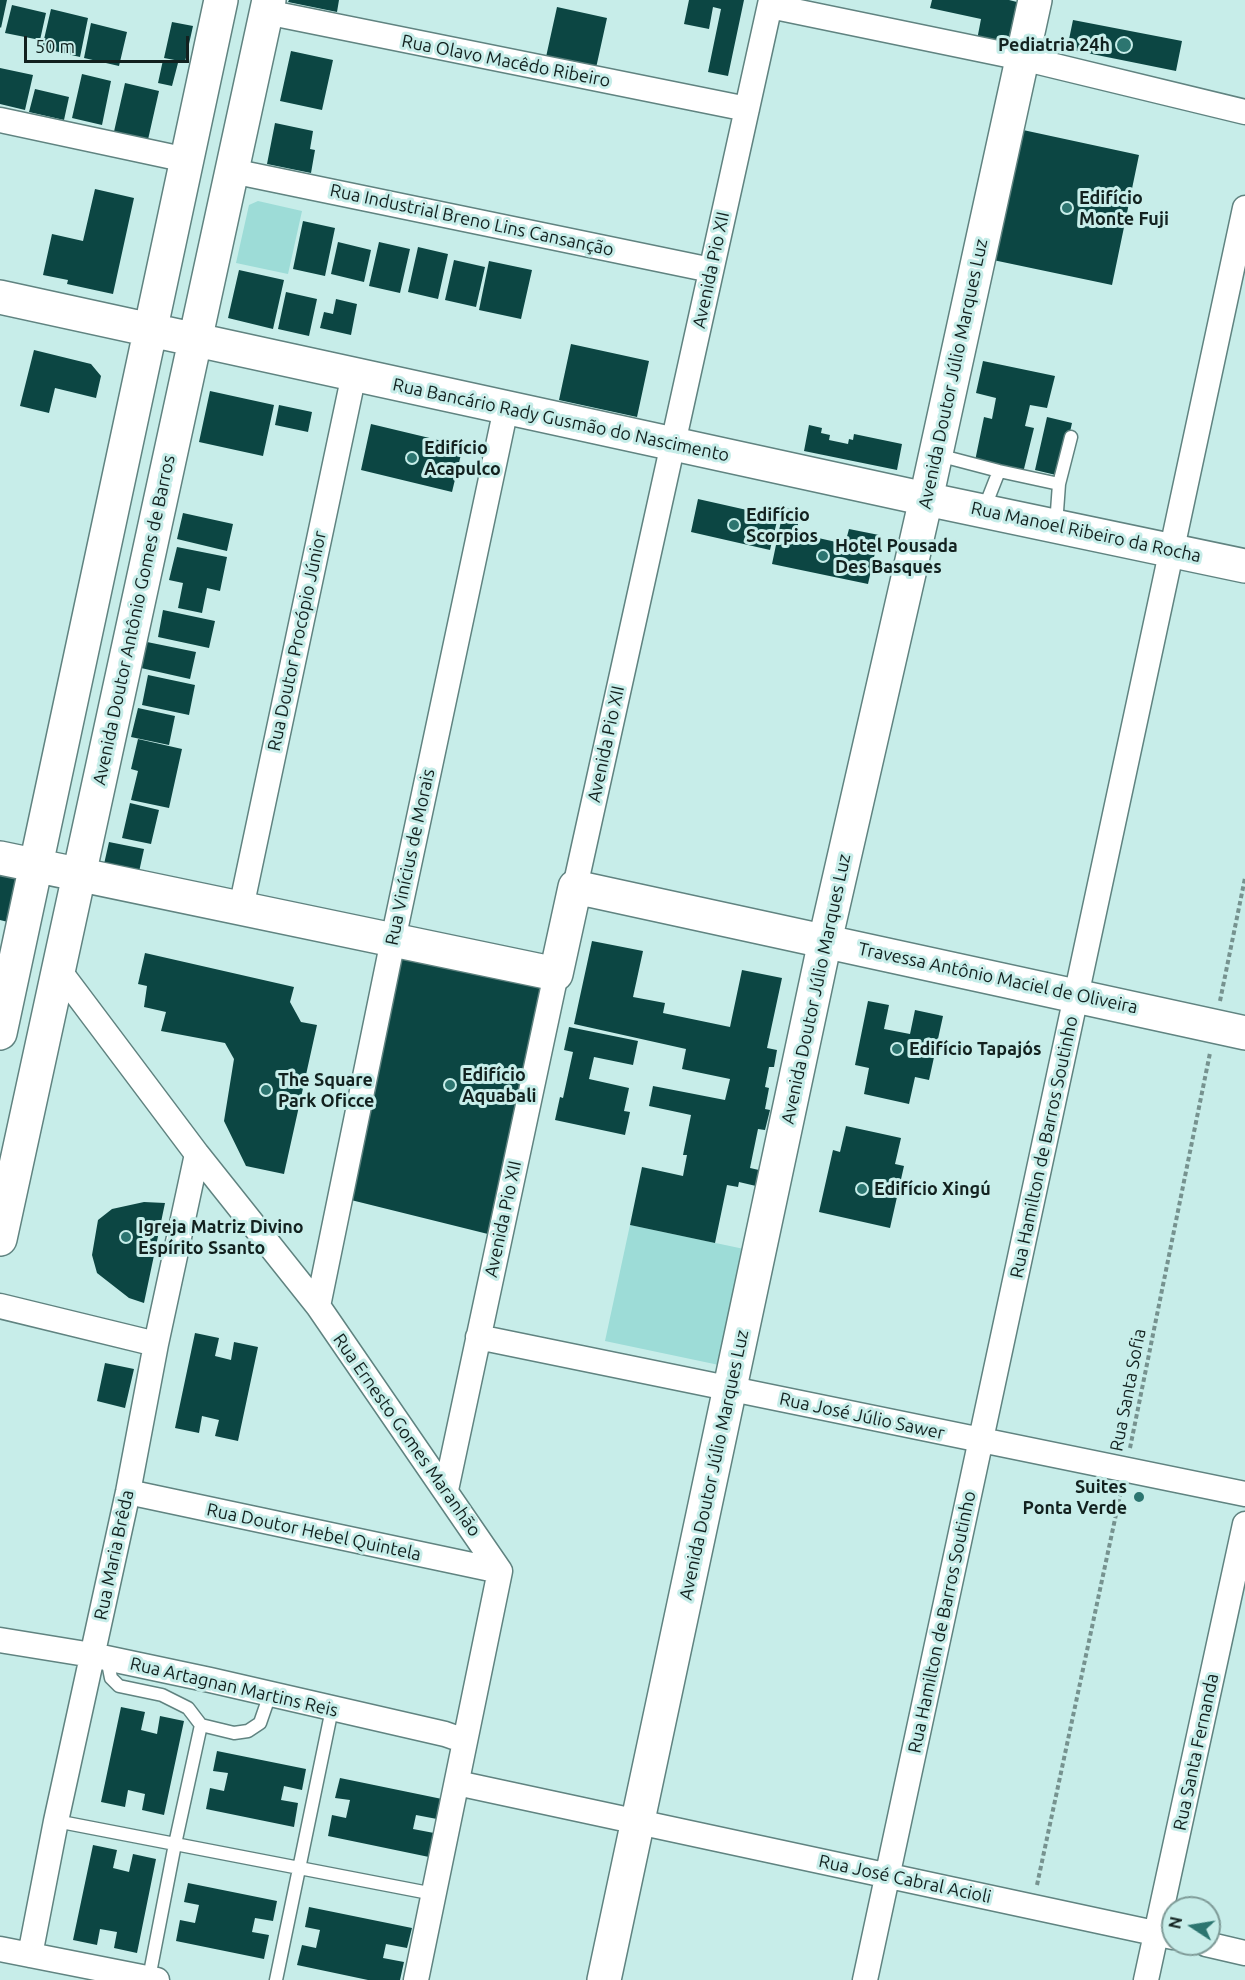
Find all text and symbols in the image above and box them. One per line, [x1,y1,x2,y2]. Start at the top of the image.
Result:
scale bar [27,24,192,62]
street label: Rua Olavo Macêdo Ribeiro [400,30,612,92]
place label: Pediatria 24h [998,34,1110,56]
text: 50 m [35,36,75,56]
marker: Pediatria 24h [1115,36,1133,54]
street label: Rua Industrial Breno Lins Cansanção [328,179,616,261]
place label: Edifício Monte Fuji [1079,187,1169,230]
marker: Edifício Monte Fuji [1060,201,1074,215]
street label: Avenida Pio XII [688,210,734,330]
street label: Avenida Doutor Júlio Marques Luz [914,237,992,511]
street label: Rua Bancário Rady Gusmão do Nascimento [391,374,731,466]
place label: Edifício Acapulco [424,437,501,480]
marker: Edifício Acapulco [405,451,419,465]
street label: Avenida Doutor Antônio Gomes de Barros [88,453,180,787]
street label: Rua Manoel Ribeiro da Rocha [969,497,1203,567]
place label: Edifício Scorpios [746,504,818,546]
marker: Edifício Scorpios [727,518,741,532]
street label: Rua Doutor Procópio Júnior [263,529,331,753]
place label: Hotel Pousada Des Basques [835,535,958,578]
marker: Hotel Pousada Des Basques [816,549,830,563]
street label: Avenida Pio XII [583,684,629,804]
street label: Rua Vinícius de Morais [381,767,439,947]
street label: Avenida Doutor Júlio Marques Luz [777,852,855,1126]
street label: Travessa Antônio Maciel de Oliveira [856,938,1140,1018]
street label: Rua Hamilton de Barros Soutinho [1006,1014,1082,1280]
place label: Edifício Tapajós [909,1038,1042,1060]
marker: Edifício Tapajós [890,1042,904,1056]
place label: Edifício Aquabali [462,1064,537,1106]
place label: The Square Park Oficce [278,1069,374,1112]
marker: Edifício Aquabali [443,1078,457,1092]
marker: The Square Park Oficce [259,1083,273,1097]
street label: Avenida Pio XII [480,1159,526,1279]
place label: Edifício Xingú [874,1178,991,1200]
marker: Edifício Xingú [855,1182,869,1196]
place label: Igreja Matriz Divino Espírito Ssanto [138,1216,304,1258]
marker: Igreja Matriz Divino Espírito Ssanto [119,1230,133,1244]
street label: Rua Santa Sofia [1106,1327,1150,1453]
street label: Avenida Doutor Júlio Marques Luz [675,1328,753,1602]
street label: Rua Ernesto Gomes Maranhão [329,1329,485,1541]
street label: Rua José Júlio Sawer [777,1388,947,1444]
place label: Suites Ponta Verde [1023,1476,1127,1518]
street label: Rua Maria Brêda [90,1488,138,1622]
street label: Rua Hamilton de Barros Soutinho [904,1489,980,1755]
marker: Suites Ponta Verde [1132,1490,1146,1504]
street label: Rua Doutor Hebel Quintela [205,1499,423,1565]
street label: Rua Artagnan Martins Reis [128,1653,340,1721]
street label: Rua Santa Fernanda [1169,1671,1223,1833]
street label: Rua José Cabral Acioli [817,1850,993,1908]
north arrow [1161,1896,1221,1956]
text: N [1165,1915,1185,1930]

